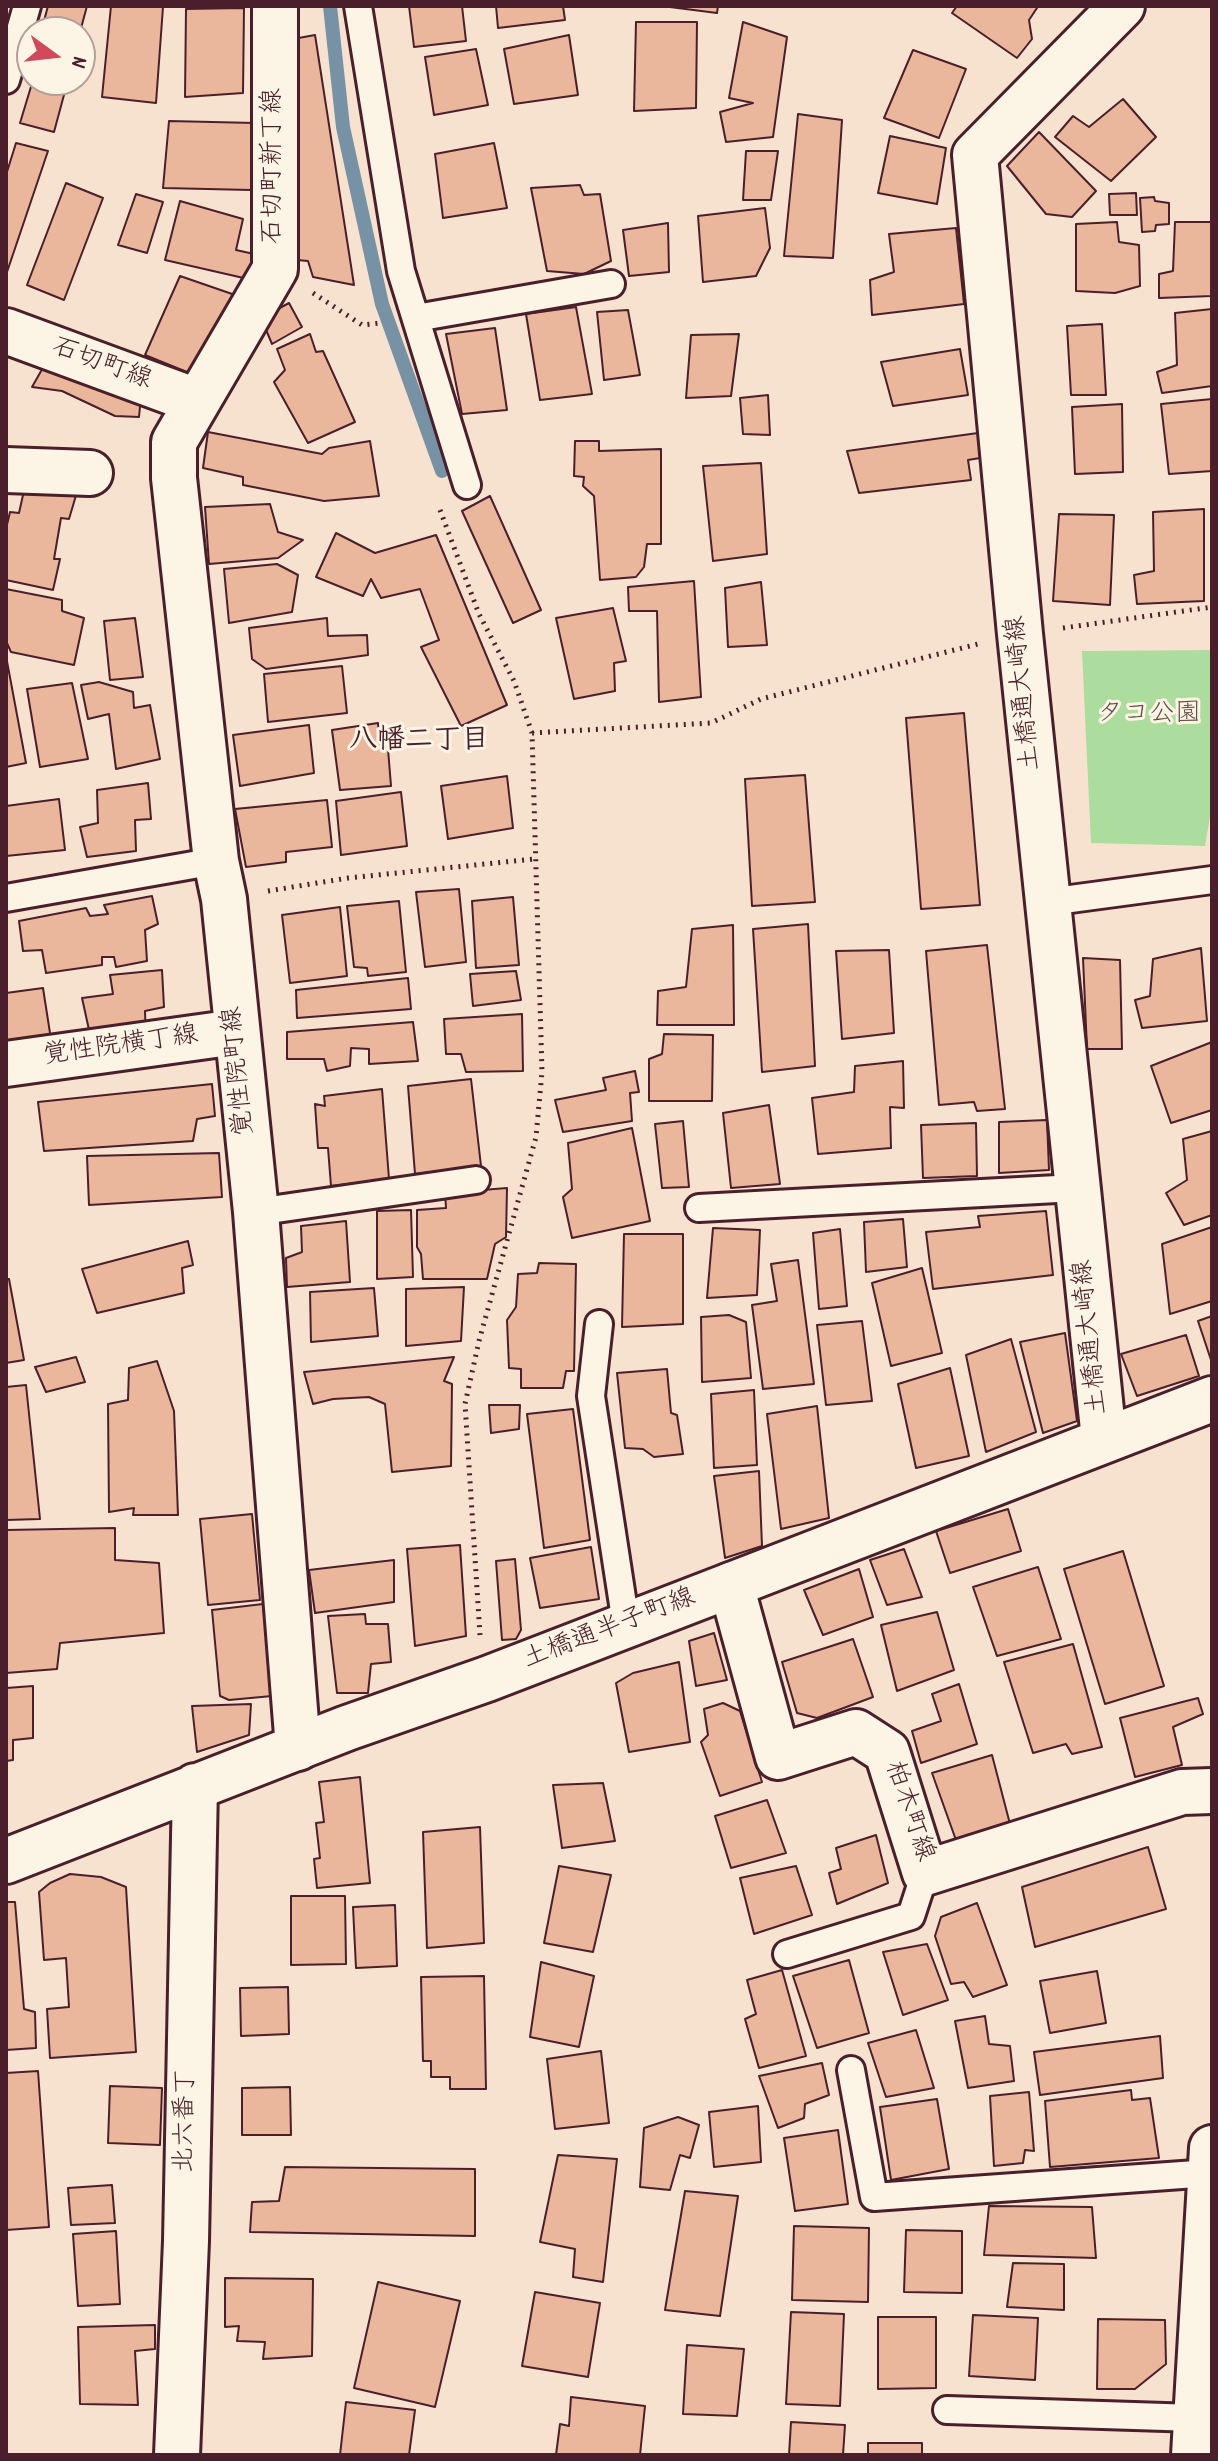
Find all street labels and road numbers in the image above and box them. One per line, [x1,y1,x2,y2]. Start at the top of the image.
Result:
street label: 石切町新丁線 [259,88,291,244]
street label: 石切町線 [47,334,155,398]
street label: 土橋通大崎線 [1002,614,1050,772]
street label: 覚性院町線 [219,1005,263,1137]
street label: 覚性院横丁線 [42,1022,200,1074]
street label: 土橋通大崎線 [1069,1258,1117,1416]
street label: 土橋通半子町線 [519,1584,701,1678]
street label: 柏木町線 [875,1758,939,1866]
street label: 北六番丁 [171,2069,205,2173]

